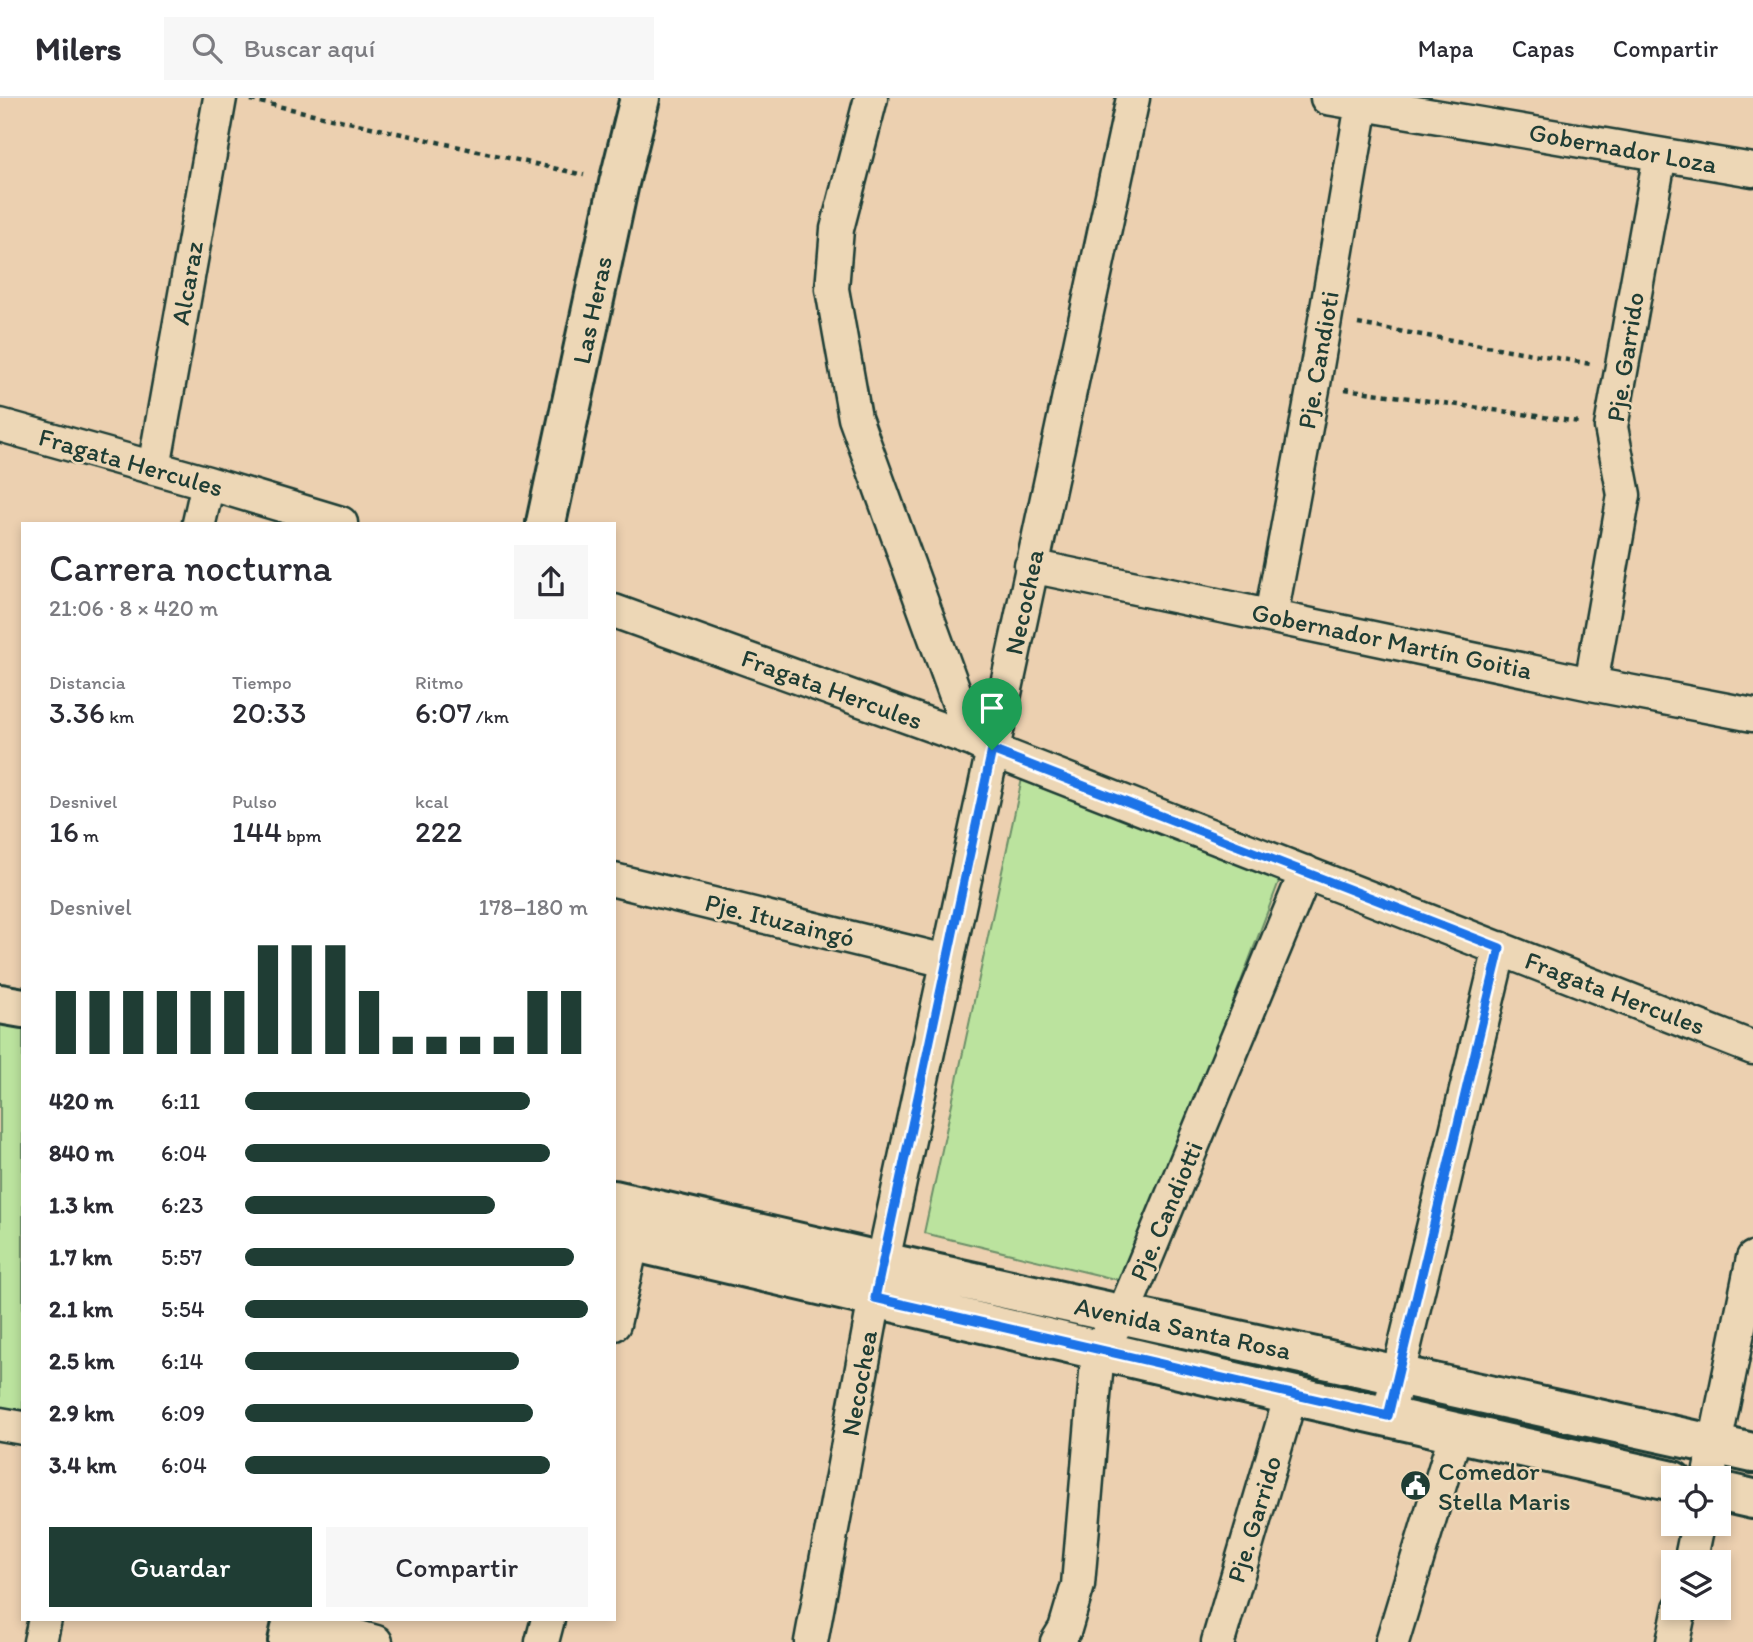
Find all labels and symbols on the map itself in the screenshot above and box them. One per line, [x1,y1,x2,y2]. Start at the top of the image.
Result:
street label: Gobernador Loza [1526,116,1720,180]
street label: Alcaraz [164,239,210,327]
street label: Las Heras [565,253,619,367]
street label: Pje. Candioti [1290,288,1346,432]
street label: Pje. Garrido [1599,290,1651,424]
street label: Fragata Hercules [35,420,227,504]
street label: Necochea [997,546,1051,658]
street label: Gobernador Martín Goitia [1249,596,1536,686]
street label: Fragata Hercules [737,641,927,737]
pin [962,678,1022,750]
street label: Pje. Ituzaingó [702,886,858,954]
street label: Fragata Hercules [1520,944,1710,1042]
street label: Pje. Candiotti [1122,1136,1210,1286]
street label: Avenida Santa Rosa [1072,1289,1295,1367]
street label: Necochea [834,1327,884,1439]
street label: Pje. Garrido [1220,1452,1288,1586]
place label: Comedor Stella Maris [1438,1455,1571,1517]
public building icon: Comedor Stella Maris [1398,1469,1432,1503]

